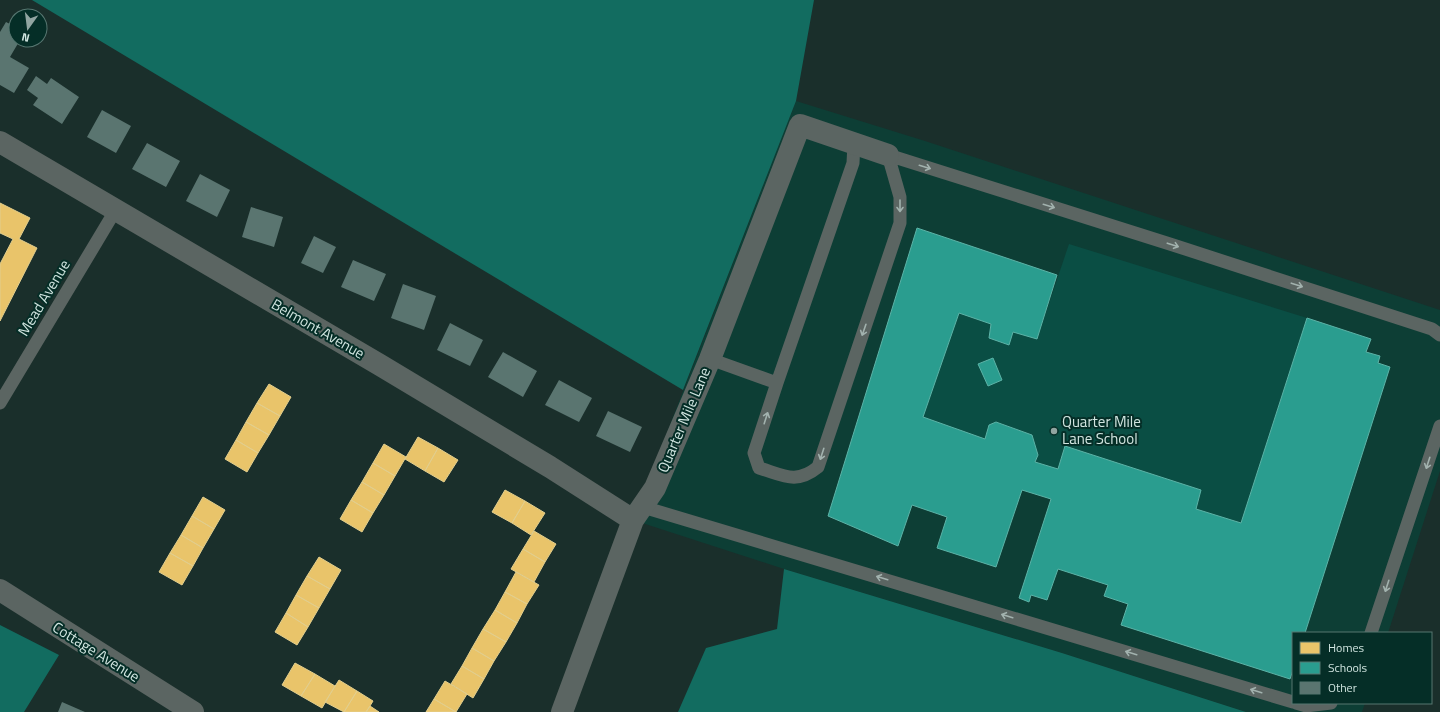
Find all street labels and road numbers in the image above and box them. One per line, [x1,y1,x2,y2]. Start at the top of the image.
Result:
street label: Mead Avenue [12,255,76,340]
street label: Belmont Avenue [267,293,369,365]
street label: Quarter Mile Lane [651,364,716,476]
street label: Cottage Avenue [48,615,145,688]

